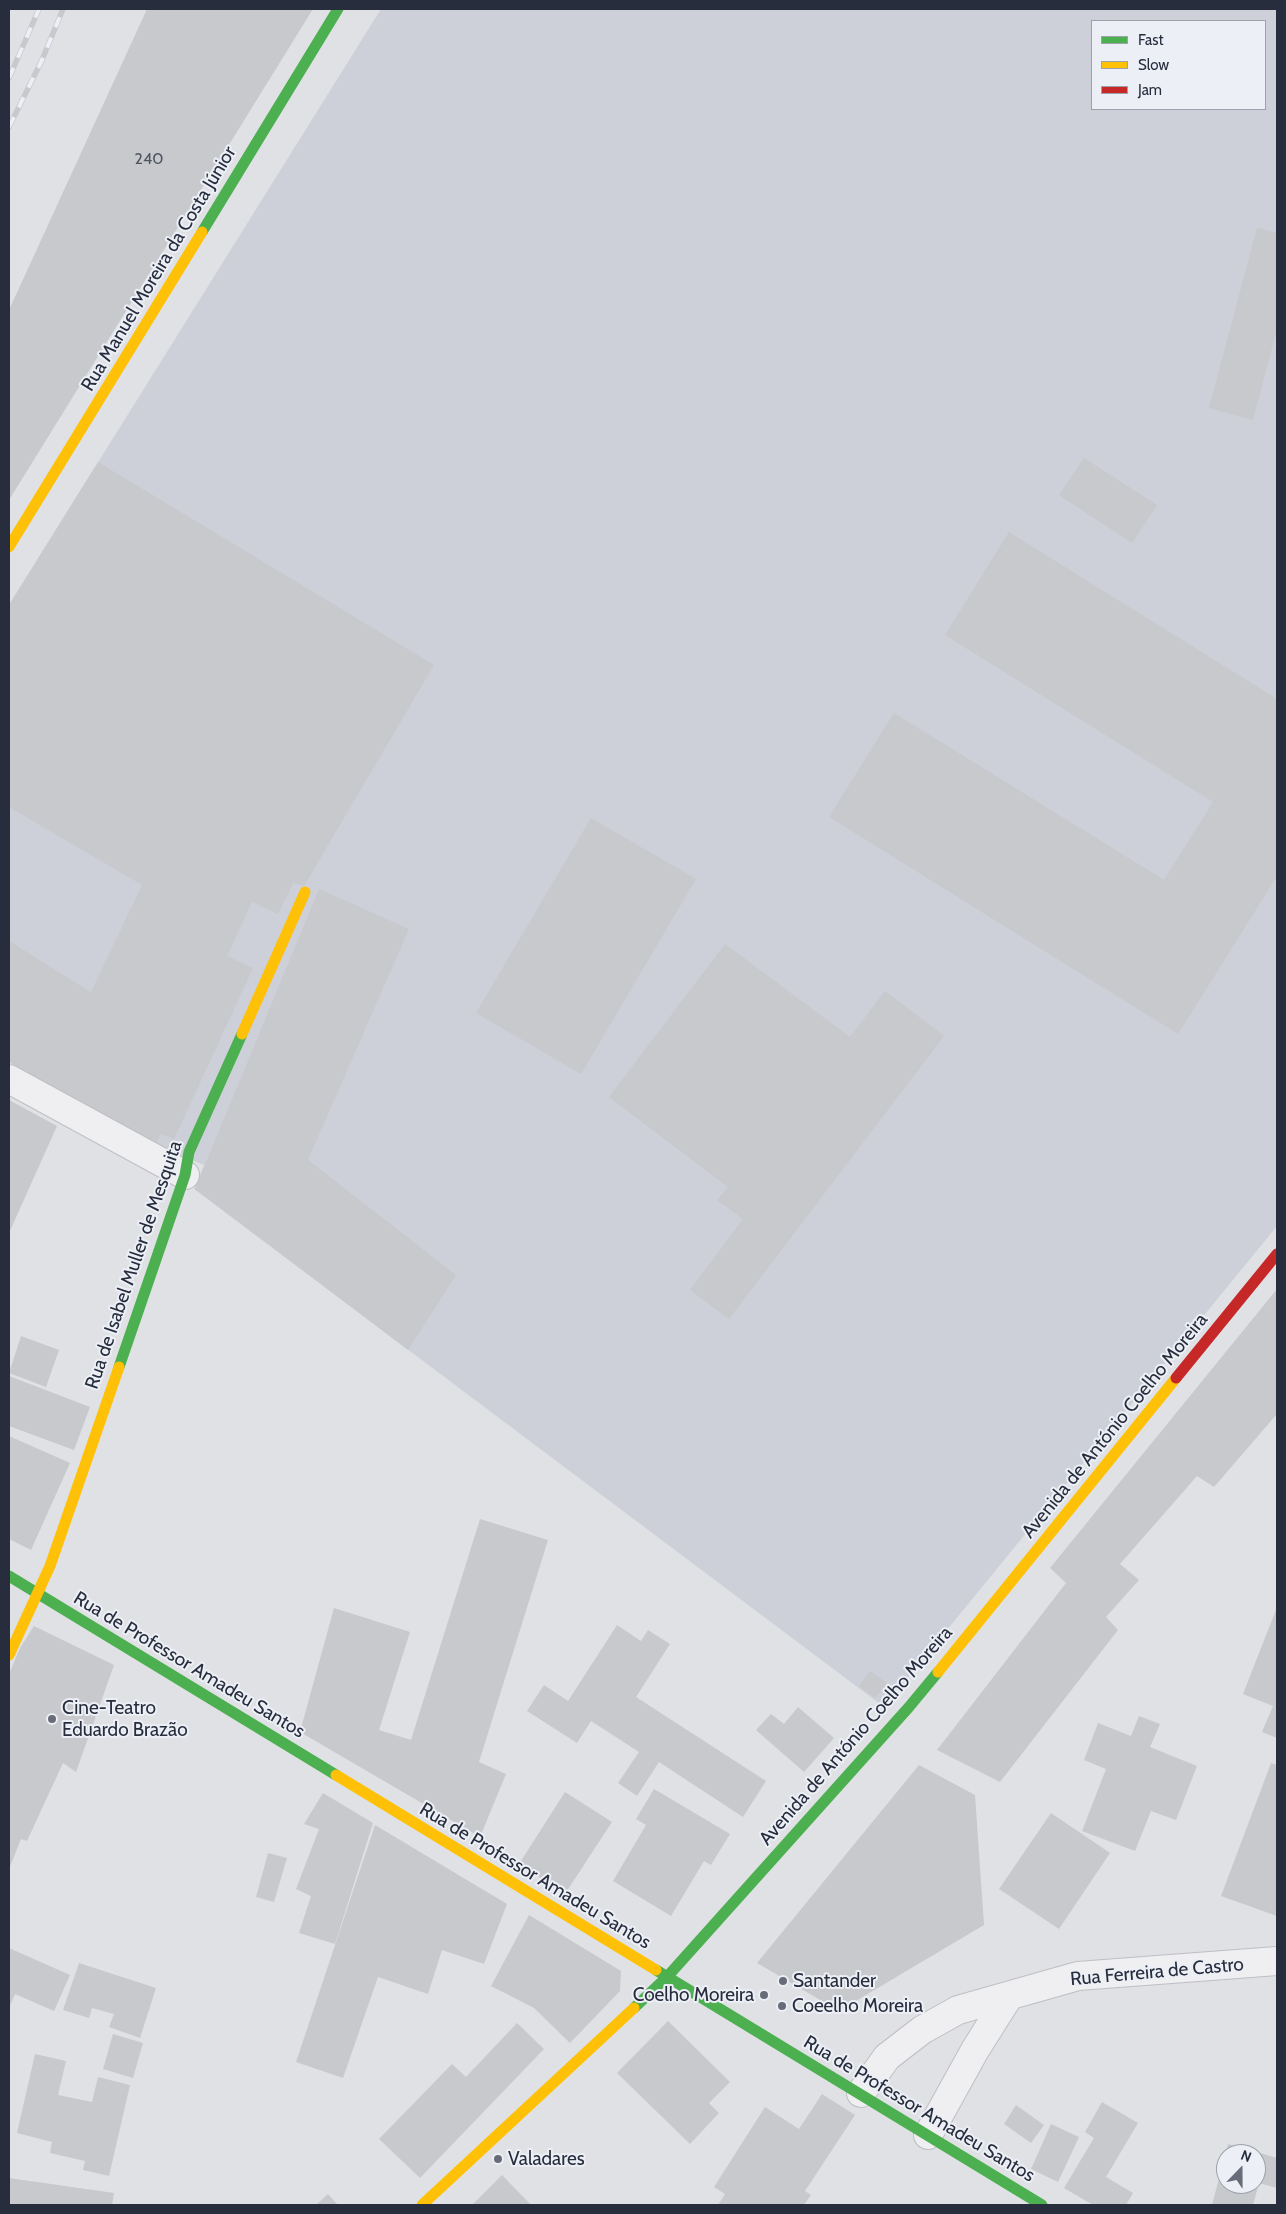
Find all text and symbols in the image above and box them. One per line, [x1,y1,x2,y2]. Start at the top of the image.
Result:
legend [1091,20,1266,110]
text: Fast [1138,31,1163,49]
text: Slow [1138,56,1169,74]
text: Jam [1138,81,1162,99]
street label: Rua Manuel Moreira da Costa Júnior [77,142,241,396]
house number: 240 [135,149,163,169]
street label: Rua de Isabel Muller de Mesquita [81,1138,187,1392]
street label: Avenida de António Coelho Moreira [1017,1309,1213,1543]
street label: Rua de Professor Amadeu Santos [69,1587,309,1743]
street label: Avenida de António Coelho Moreira [755,1622,957,1850]
place label: Cine-Teatro Eduardo Brazão [62,1697,188,1741]
marker: Cine-Teatro Eduardo Brazão [46,1713,58,1725]
street label: Rua de Professor Amadeu Santos [415,1798,655,1954]
street label: Rua Ferreira de Castro [1069,1953,1245,1991]
place label: Santander [793,1970,876,1992]
marker: Santander [777,1975,789,1987]
place label: Coelho Moreira [633,1984,754,2006]
marker: Coelho Moreira [758,1989,770,2001]
place label: Coeelho Moreira [792,1995,923,2017]
marker: Coeelho Moreira [776,2000,788,2012]
street label: Rua de Professor Amadeu Santos [799,2031,1039,2187]
north arrow [1216,2144,1266,2194]
text: N [1238,2146,1254,2166]
place label: Valadares [508,2148,585,2170]
marker: Valadares [492,2153,504,2165]

